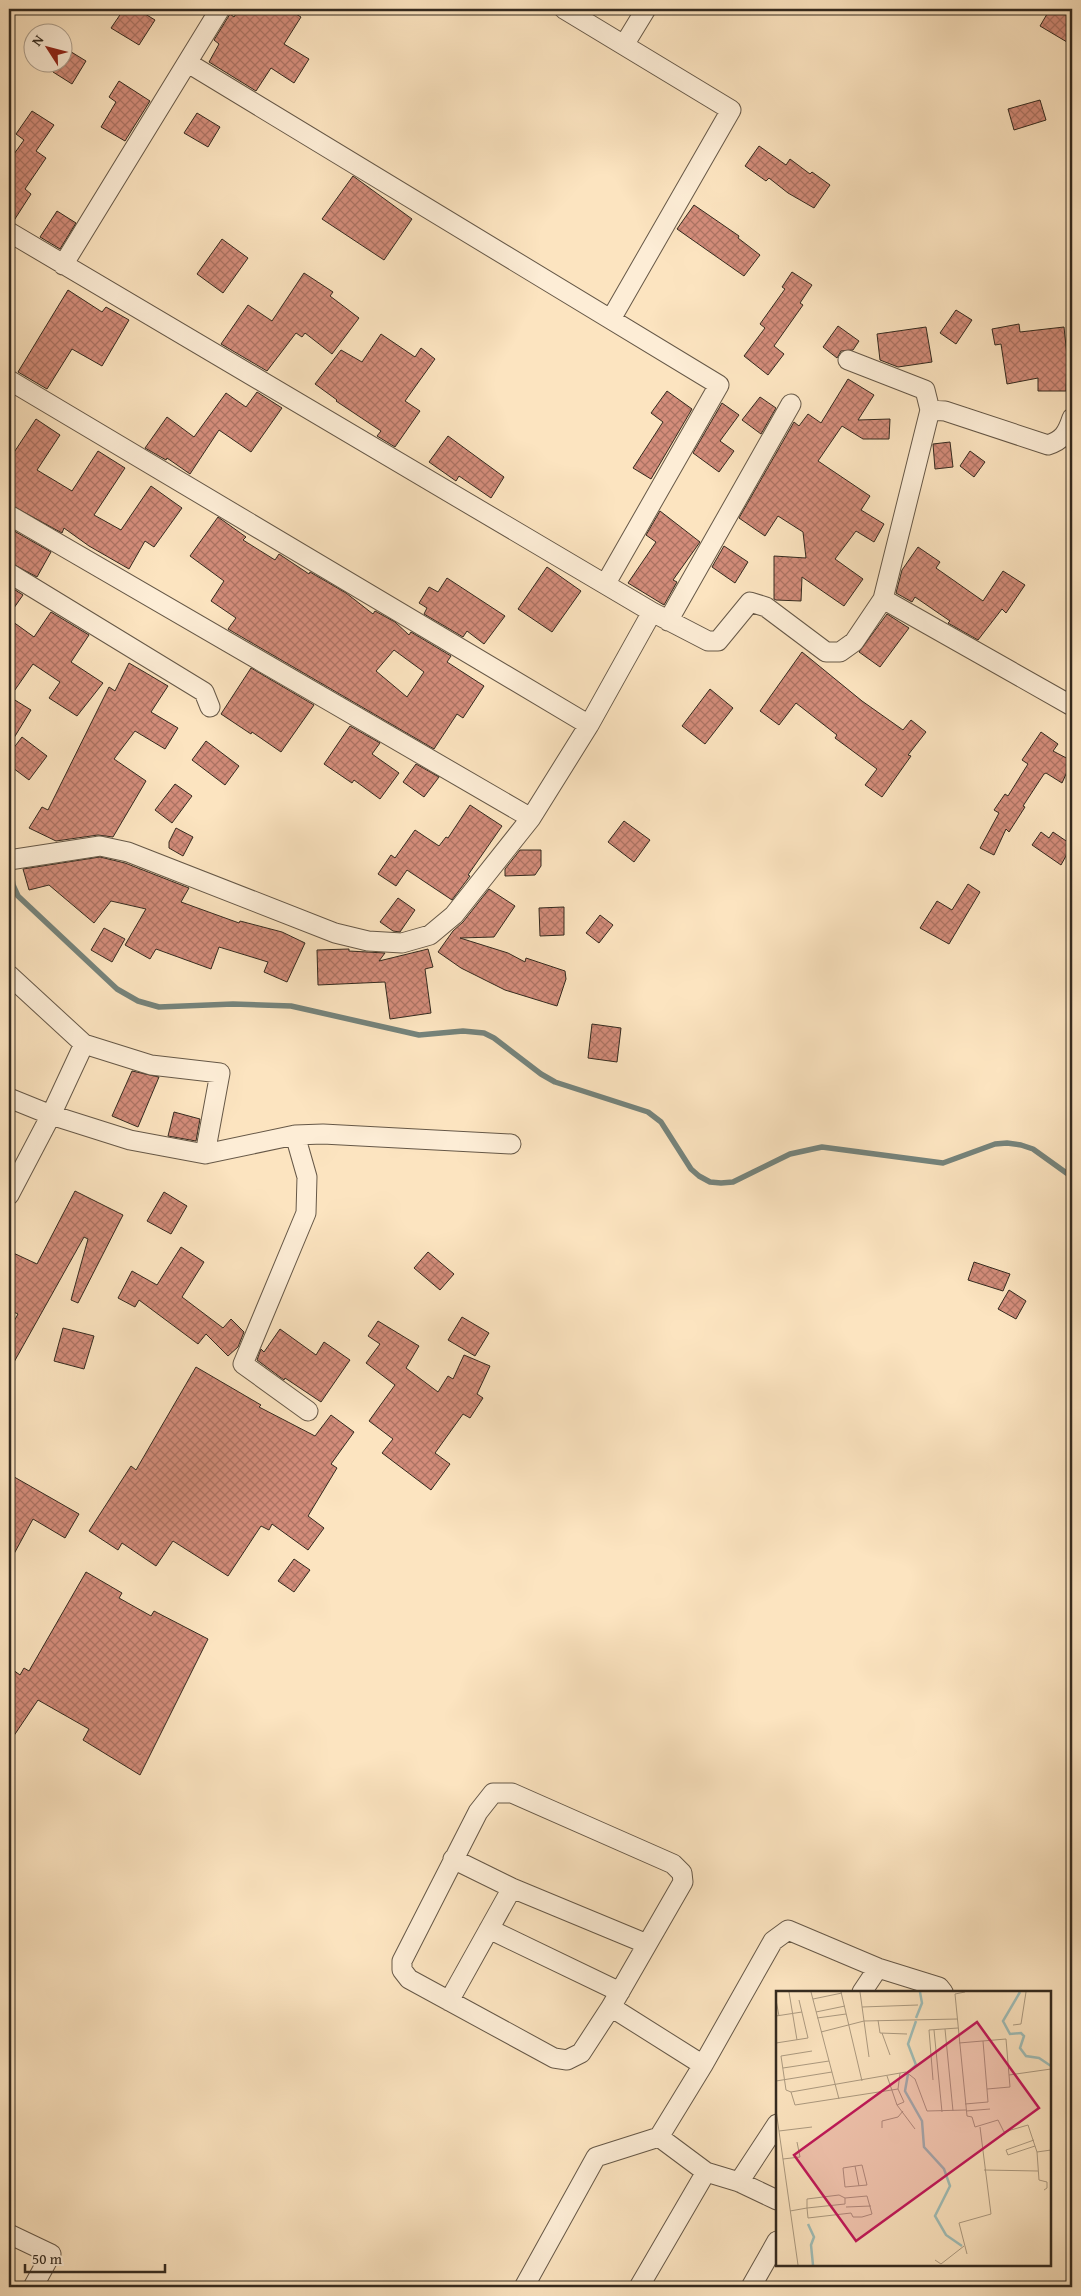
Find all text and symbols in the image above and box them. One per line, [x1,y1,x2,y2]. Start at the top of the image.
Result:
north arrow [22,22,72,72]
text: N [27,30,49,50]
inset map [776,1991,1051,2266]
scale bar [25,2241,165,2273]
text: 50 m [32,2248,63,2269]

